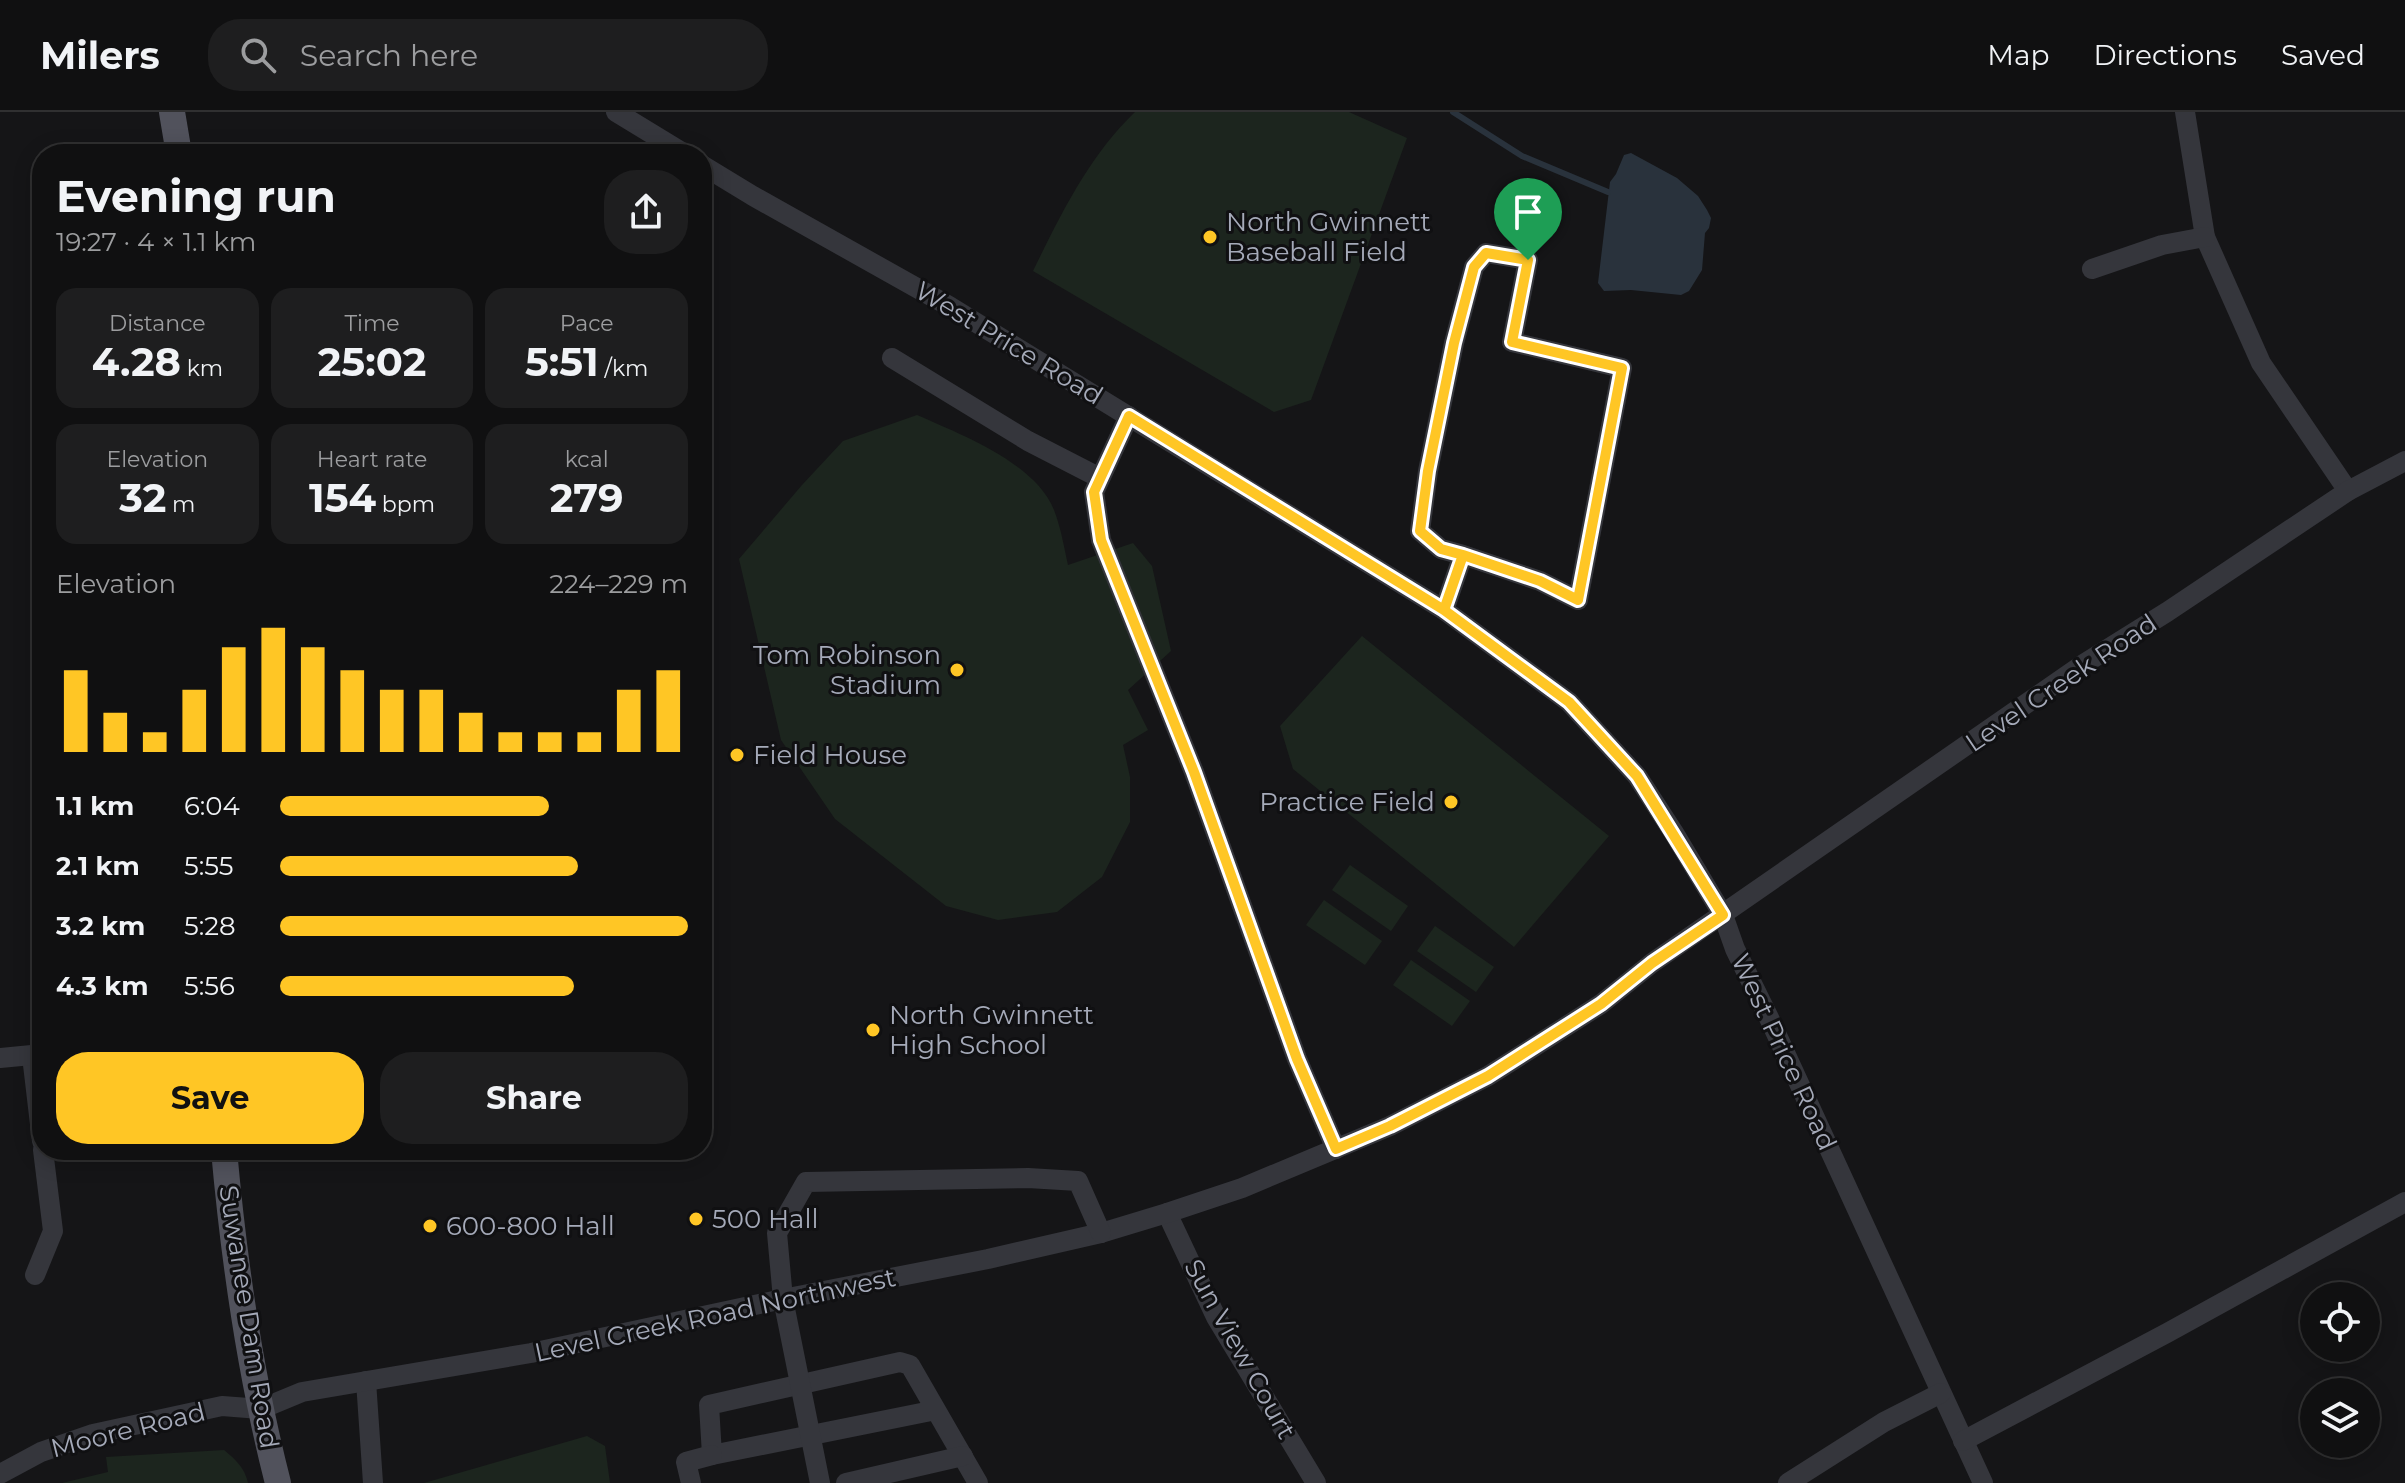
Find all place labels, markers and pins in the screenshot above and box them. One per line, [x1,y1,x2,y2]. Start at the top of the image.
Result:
pin [1494,178,1562,260]
place label: North Gwinnett Baseball Field [1226,206,1431,268]
marker: North Gwinnett Baseball Field [1201,228,1219,246]
place label: Tom Robinson Stadium [753,639,941,701]
marker: Tom Robinson Stadium [948,661,966,679]
place label: Field House [753,739,907,771]
marker: Field House [728,746,746,764]
place label: Practice Field [1259,786,1435,818]
marker: Practice Field [1442,793,1460,811]
place label: North Gwinnett High School [889,999,1094,1061]
marker: North Gwinnett High School [864,1021,882,1039]
place label: 500 Hall [712,1203,818,1235]
place label: 600-800 Hall [446,1210,615,1242]
marker: 500 Hall [687,1210,705,1228]
marker: 600-800 Hall [421,1217,439,1235]

